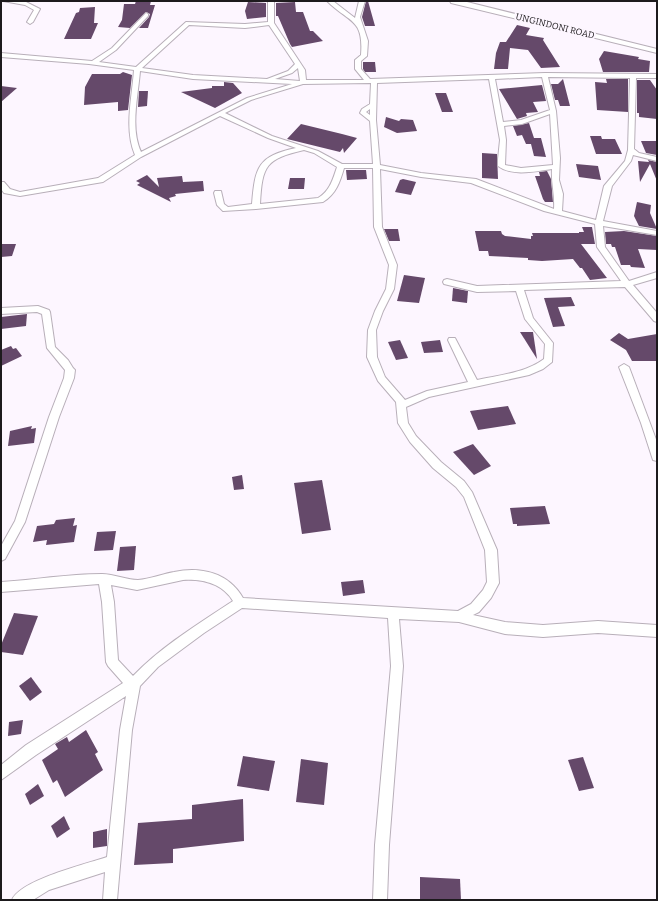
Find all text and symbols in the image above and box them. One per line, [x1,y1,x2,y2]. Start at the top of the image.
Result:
street label: UNGINDONI ROAD [515,11,595,41]

